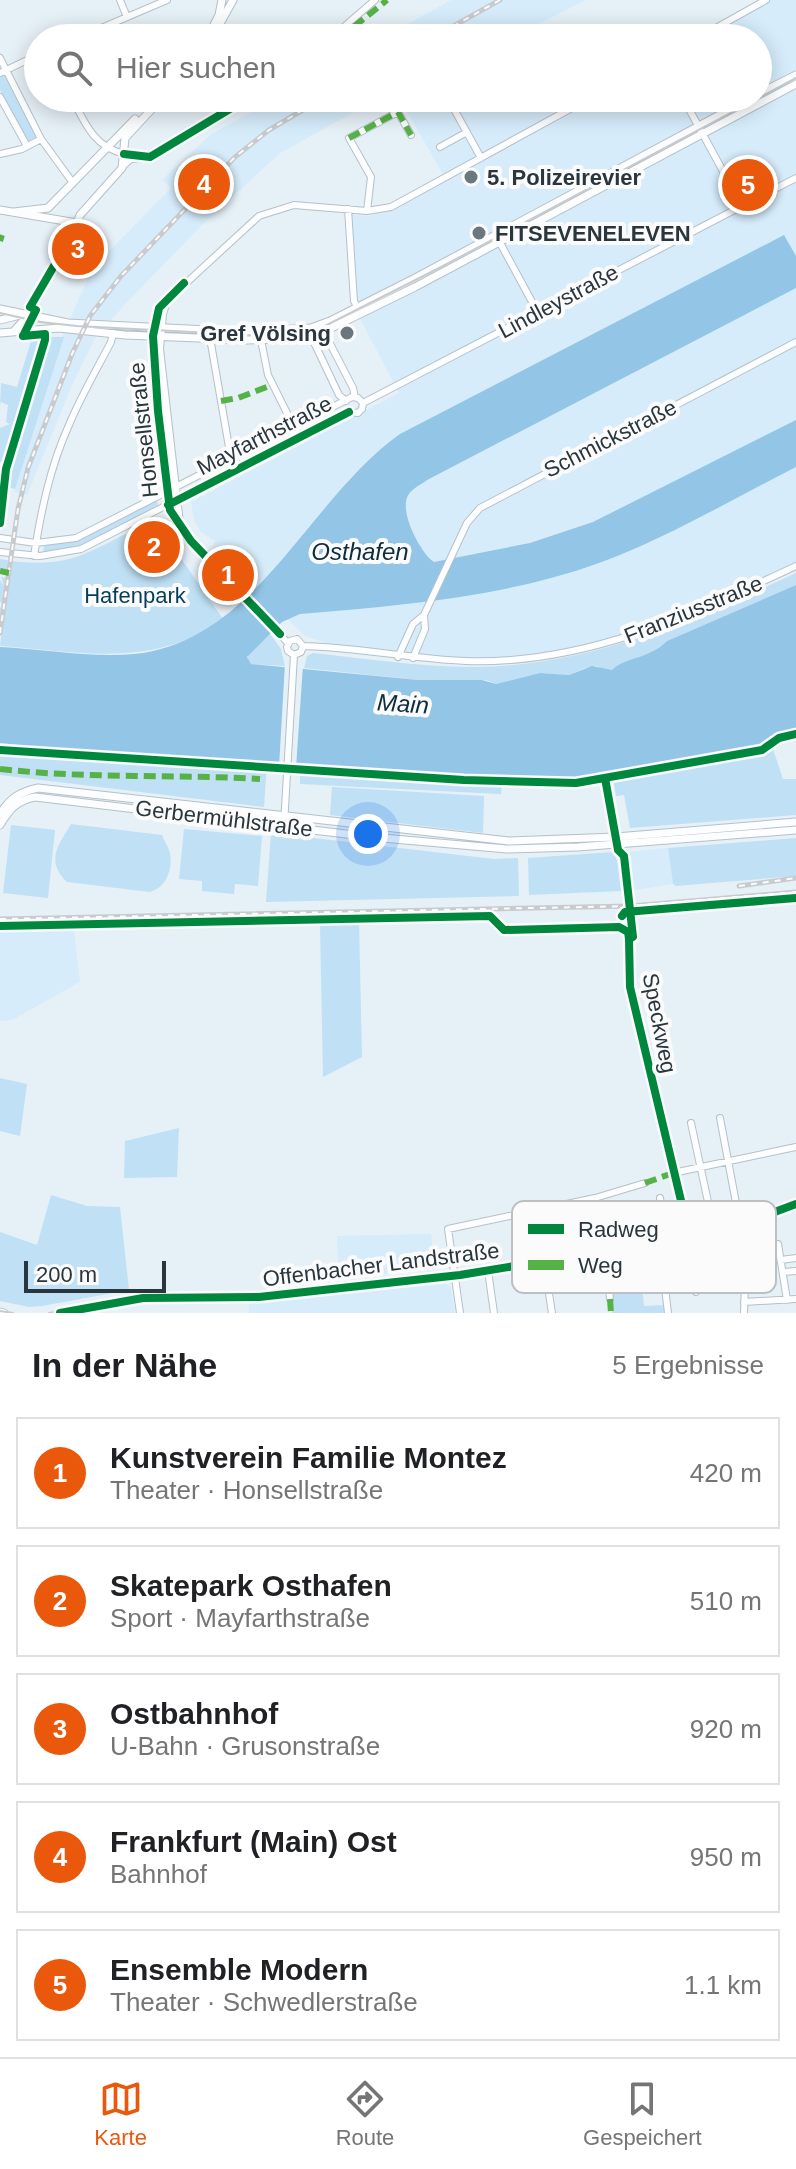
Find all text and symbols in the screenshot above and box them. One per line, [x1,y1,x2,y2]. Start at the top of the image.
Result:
search box [24,24,772,112]
icon: search [52,46,96,90]
text: Hier suchen [116,51,276,84]
pin: 4 [178,154,230,214]
pin: 5 [722,155,774,215]
place label: 5. Polizeirevier [487,165,642,190]
marker: 5. Polizeirevier [462,168,480,186]
pin: 3 [52,219,104,279]
place label: FITSEVENELEVEN [495,221,691,246]
marker: FITSEVENELEVEN [470,224,488,242]
street label: Lindleystraße [494,259,622,343]
place label: Gref Völsing [200,321,331,346]
marker: Gref Völsing [338,324,356,342]
street label: Honsellstraße [124,361,163,499]
street label: Mayfarthstraße [193,391,336,480]
street label: Schmickstraße [540,394,681,483]
pin: 2 [128,517,180,577]
water label: Osthafen [311,538,409,565]
pin: 1 [202,545,254,605]
street label: Franziusstraße [620,570,766,649]
park label: Hafenpark [84,583,187,608]
water label: Main [376,688,430,719]
street label: Gerbermühlstraße [134,795,314,842]
your location [348,814,388,854]
street label: Speckweg [638,971,681,1075]
legend [512,1201,776,1293]
text: Radweg [578,1217,659,1242]
street label: Offenbacher Landstraße [261,1238,501,1291]
text: Weg [578,1253,623,1278]
scale bar [24,1257,166,1293]
text: 200 m [36,1262,97,1287]
text: In der Nähe [32,1346,217,1384]
text: 5 Ergebnisse [612,1350,764,1380]
text: Kunstverein Familie Montez [110,1441,507,1474]
text: 1 [53,1458,67,1488]
text: 420 m [690,1458,762,1488]
text: Theater · Honsellstraße [110,1475,383,1505]
text: Skatepark Osthafen [110,1569,392,1602]
text: 2 [53,1586,67,1616]
text: 510 m [690,1586,762,1616]
text: Sport · Mayfarthstraße [110,1603,370,1633]
text: Ostbahnhof [110,1697,278,1730]
text: 3 [53,1714,67,1744]
text: 920 m [690,1714,762,1744]
text: U-Bahn · Grusonstraße [110,1731,380,1761]
text: Frankfurt (Main) Ost [110,1825,397,1858]
text: 4 [53,1842,67,1872]
text: 950 m [690,1842,762,1872]
text: Bahnhof [110,1859,207,1889]
text: Ensemble Modern [110,1953,368,1986]
text: 5 [53,1970,67,2000]
text: 1.1 km [684,1970,762,2000]
text: Theater · Schwedlerstraße [110,1987,418,2017]
tab: Karte [94,2077,147,2151]
tab: Route [336,2077,394,2151]
tab: Gespeichert [583,2077,702,2151]

